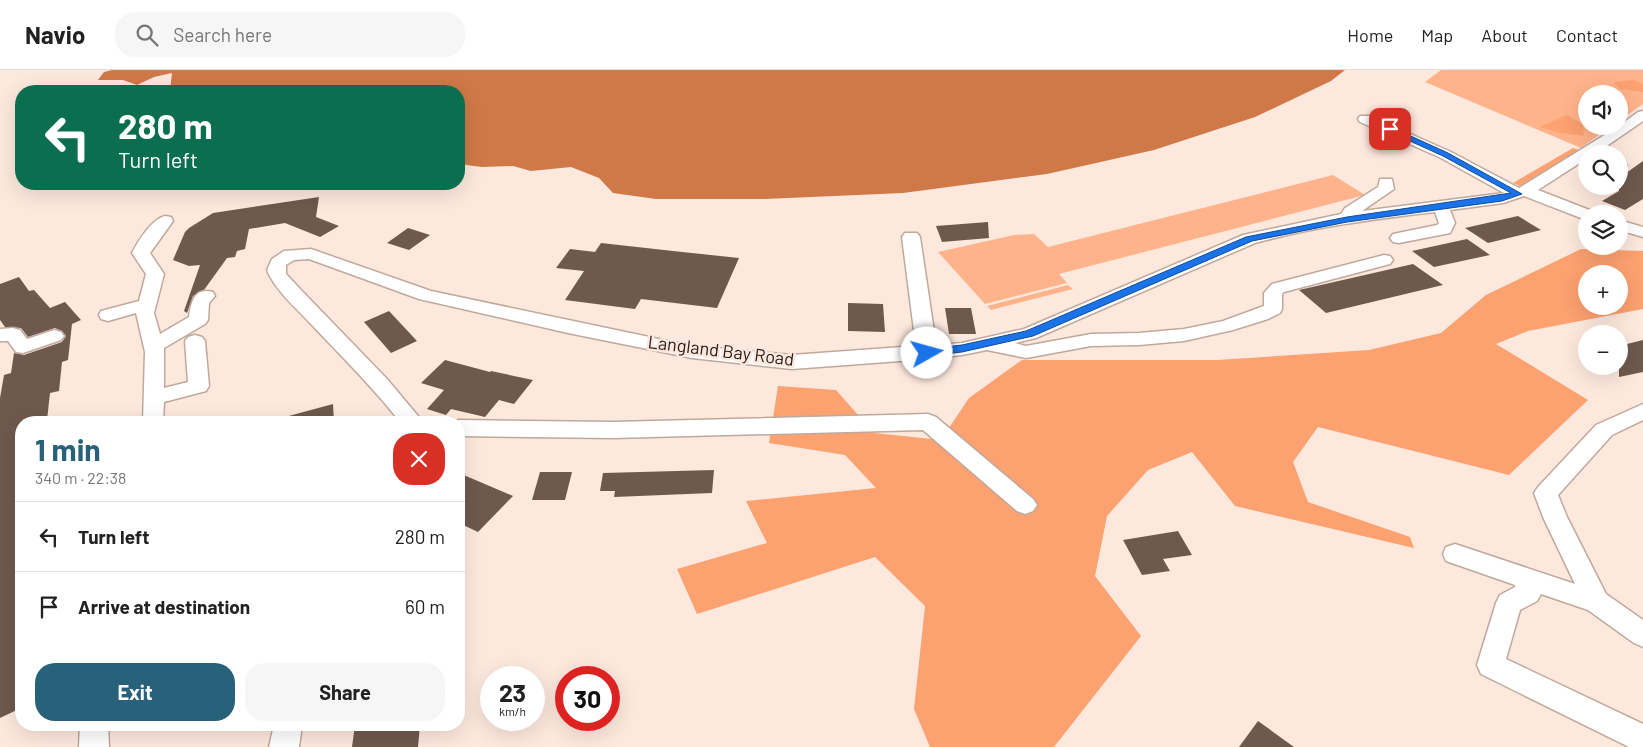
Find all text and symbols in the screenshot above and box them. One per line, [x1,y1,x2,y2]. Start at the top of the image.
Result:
search box [115,12,465,57]
text: Navio [25,20,85,49]
icon: search [133,21,161,49]
text: Search here [173,23,272,46]
text: Home [1347,24,1393,46]
text: Map [1421,24,1453,46]
text: About [1481,24,1528,46]
text: Contact [1556,24,1618,46]
map controls [1578,85,1628,375]
button: sound [1578,85,1628,135]
text: 280 m [118,104,213,146]
icon: left [35,105,100,170]
pin [1369,108,1411,150]
icon: arrive [1376,115,1404,143]
button: search [1578,145,1628,195]
text: Turn left [118,146,198,172]
button: layers [1578,205,1628,255]
button: + [1578,265,1628,315]
button: − [1578,325,1628,375]
position arrow [900,326,952,378]
street label: Langland Bay Road [647,330,795,370]
text: 1 min [35,431,101,467]
button: close [393,433,445,485]
text: 340 m · 22:38 [35,468,126,487]
icon: left [35,523,63,551]
text: Turn left [78,525,149,548]
text: 280 m [395,525,445,548]
icon: arrive [35,593,63,621]
text: Arrive at destination [78,595,250,618]
text: 60 m [405,595,445,618]
button: Exit [35,663,235,721]
button: Share [245,663,445,721]
speed limit sign: 30 [555,666,620,731]
text: 23 [499,677,526,707]
text: km/h [499,704,526,718]

